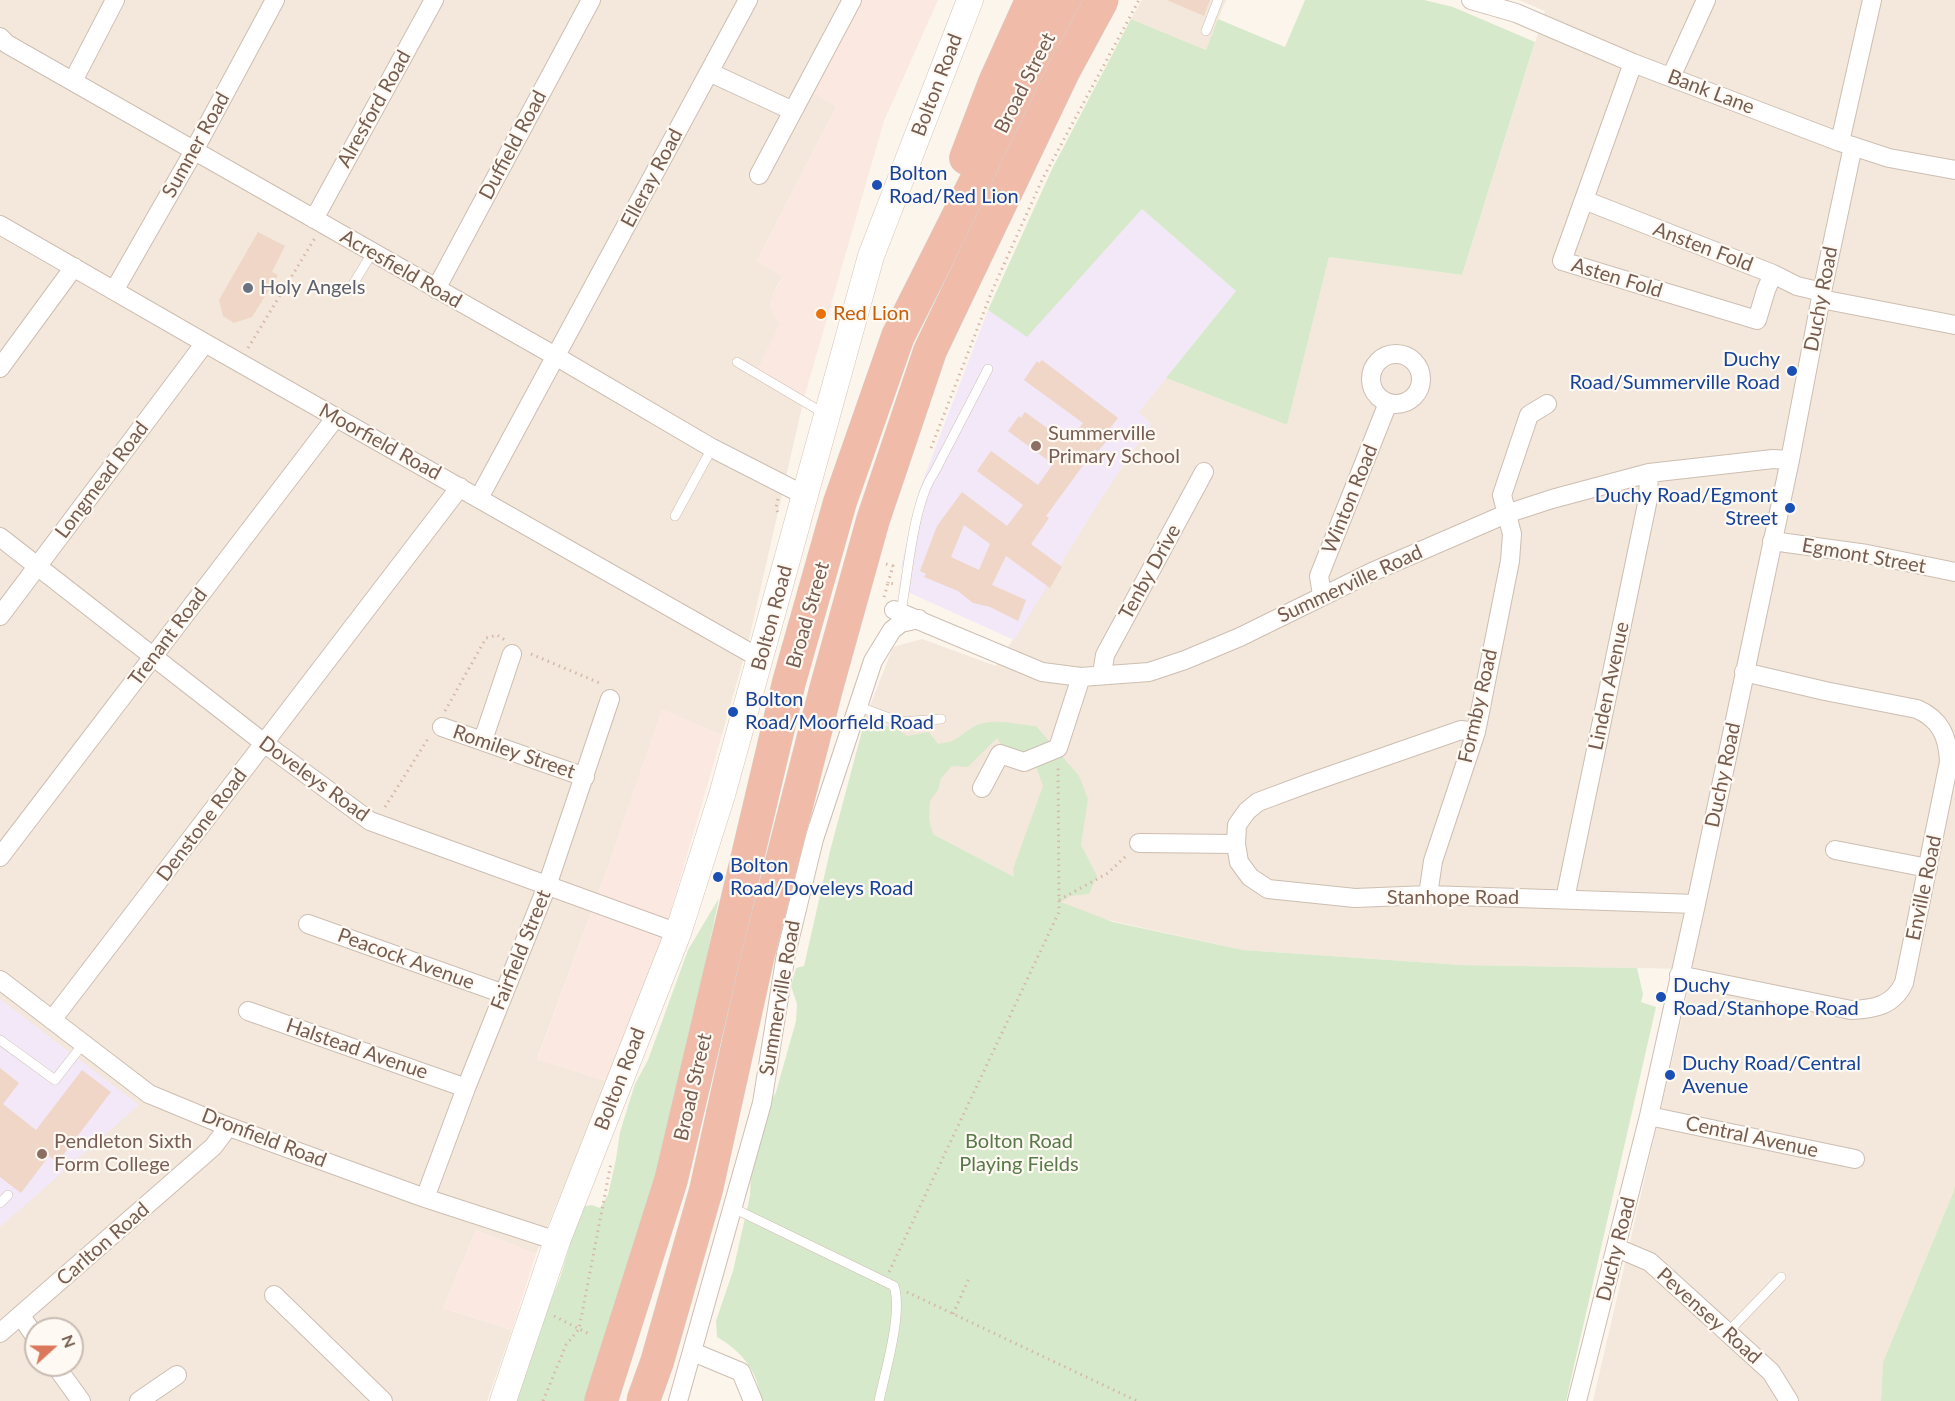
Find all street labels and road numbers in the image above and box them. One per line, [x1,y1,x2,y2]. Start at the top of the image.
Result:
street label: Broad Street [989,29,1061,137]
street label: Bolton Road [906,30,968,140]
street label: Alresford Road [332,46,416,172]
street label: Bank Lane [1664,64,1758,120]
street label: Duffield Road [474,86,552,204]
street label: Sumner Road [157,88,235,202]
street label: Elleray Road [616,125,688,231]
street label: Ansten Fold [1650,217,1756,277]
street label: Acresfield Road [336,225,466,313]
street label: Duchy Road [1799,244,1843,354]
street label: Asten Fold [1569,253,1665,303]
street label: Moorfield Road [315,399,445,485]
street label: Longmead Road [50,417,154,543]
street label: Winton Road [1317,441,1383,557]
street label: Tenby Drive [1114,520,1186,624]
street label: Egmont Street [1800,533,1928,579]
street label: Summerville Road [1274,540,1426,628]
street label: Broad Street [781,559,835,671]
street label: Bolton Road [746,563,798,673]
street label: Trenant Road [124,584,212,690]
street label: Linden Avenue [1584,620,1634,752]
street label: Formby Road [1453,647,1503,765]
street label: Romiley Street [450,720,578,784]
street label: Duchy Road [1700,720,1746,830]
street label: Doveleys Road [254,731,374,827]
street label: Denstone Road [152,764,252,886]
street label: Enville Road [1901,833,1947,943]
street label: Fairfield Street [486,886,556,1014]
street label: Stanhope Road [1387,886,1519,910]
street label: Summerville Road [755,919,805,1077]
street label: Peacock Avenue [334,923,478,995]
street label: Halstead Avenue [283,1013,431,1085]
street label: Bolton Road [589,1024,651,1134]
street label: Broad Street [669,1031,717,1143]
street label: Dronfield Road [198,1103,330,1173]
street label: Central Avenue [1683,1111,1821,1163]
street label: Duchy Road [1591,1194,1641,1304]
street label: Carlton Road [52,1197,154,1291]
street label: Pevensey Road [1652,1263,1766,1369]

